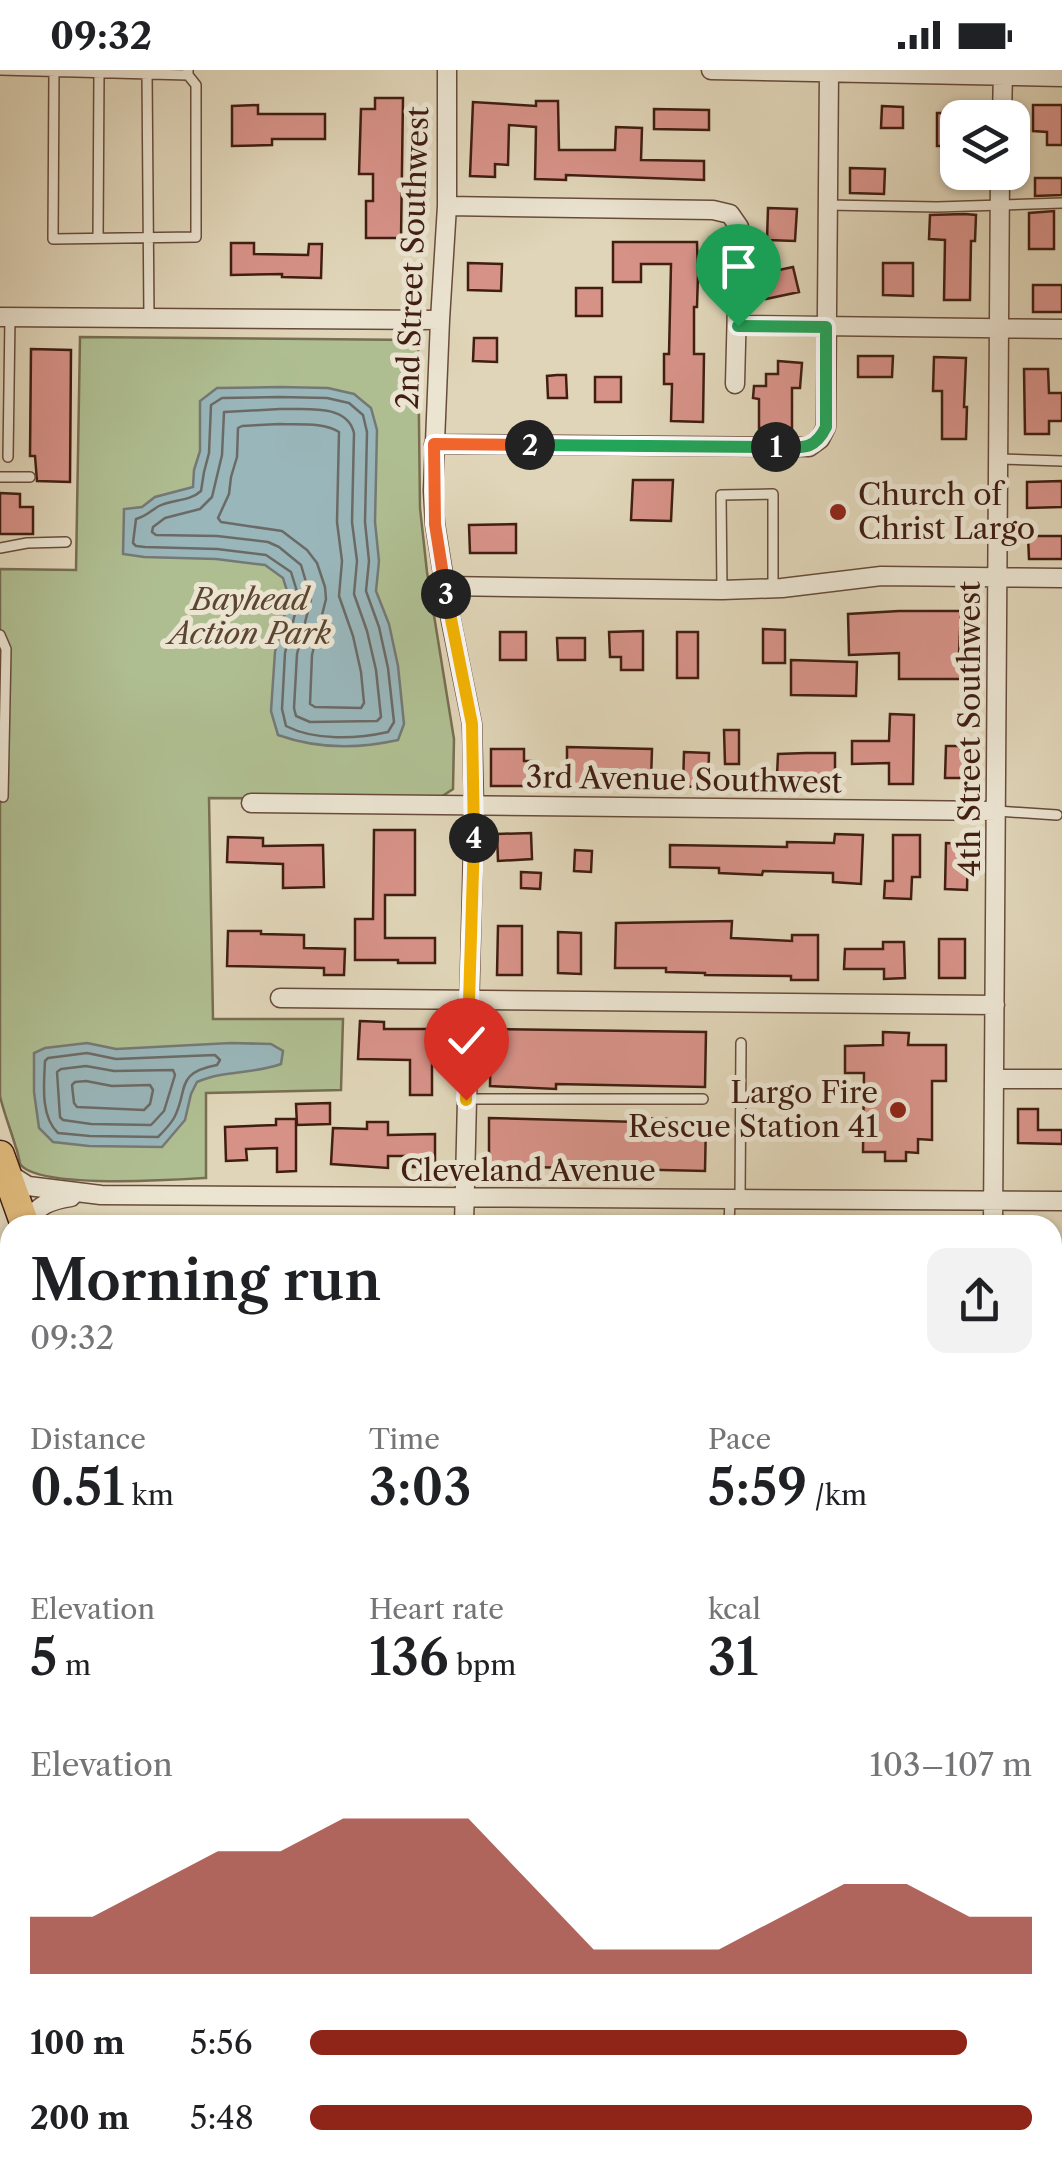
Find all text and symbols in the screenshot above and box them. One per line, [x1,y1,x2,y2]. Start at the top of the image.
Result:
text: 09:32 [50,12,152,59]
map controls [940,100,1030,190]
button: layers [940,100,1030,190]
street label: 2nd Street Southwest [389,105,436,410]
pin [696,224,781,327]
icon: arrive [711,239,766,294]
pin: 2 [505,420,555,470]
pin: 1 [751,422,801,472]
text: 2 [522,428,538,462]
text: 1 [770,430,782,464]
place label: Church of Christ Largo [858,476,1035,547]
marker: Church of Christ Largo [827,501,849,523]
pin: 3 [421,569,471,619]
text: 3 [438,577,454,611]
park label: Bayhead Action Park [165,581,332,652]
street label: 4th Street Southwest [951,581,988,877]
street label: 3rd Avenue Southwest [526,758,843,801]
pin: 4 [449,813,499,863]
text: 4 [466,821,482,855]
pin [424,998,509,1101]
icon: check [439,1013,494,1068]
place label: Largo Fire Rescue Station 41 [628,1074,878,1145]
marker: Largo Fire Rescue Station 41 [887,1099,909,1121]
street label: Cleveland Avenue [400,1152,656,1189]
text: Morning run [30,1247,381,1314]
button: share [927,1248,1032,1353]
text: 09:32 [30,1318,114,1357]
text: Distance [30,1422,146,1456]
text: Time [369,1422,440,1456]
text: Pace [708,1422,771,1456]
text: 0.51 [30,1456,124,1518]
text: 3:03 [369,1456,471,1518]
text: 5:59 [708,1456,807,1518]
text: km [124,1478,174,1512]
text: /km [807,1478,867,1512]
text: Elevation [30,1592,155,1626]
text: Heart rate [369,1592,504,1626]
text: kcal [708,1592,761,1626]
text: 5 [30,1626,57,1688]
text: 136 [369,1626,449,1688]
text: 31 [708,1626,758,1688]
text: m [57,1648,91,1682]
text: bpm [449,1648,516,1682]
text: Elevation [30,1745,173,1784]
text: 103–107 m [869,1745,1032,1784]
text: 100 m [30,2023,125,2062]
text: 5:56 [190,2023,252,2062]
text: 200 m [30,2098,130,2137]
text: 5:48 [190,2098,254,2137]

